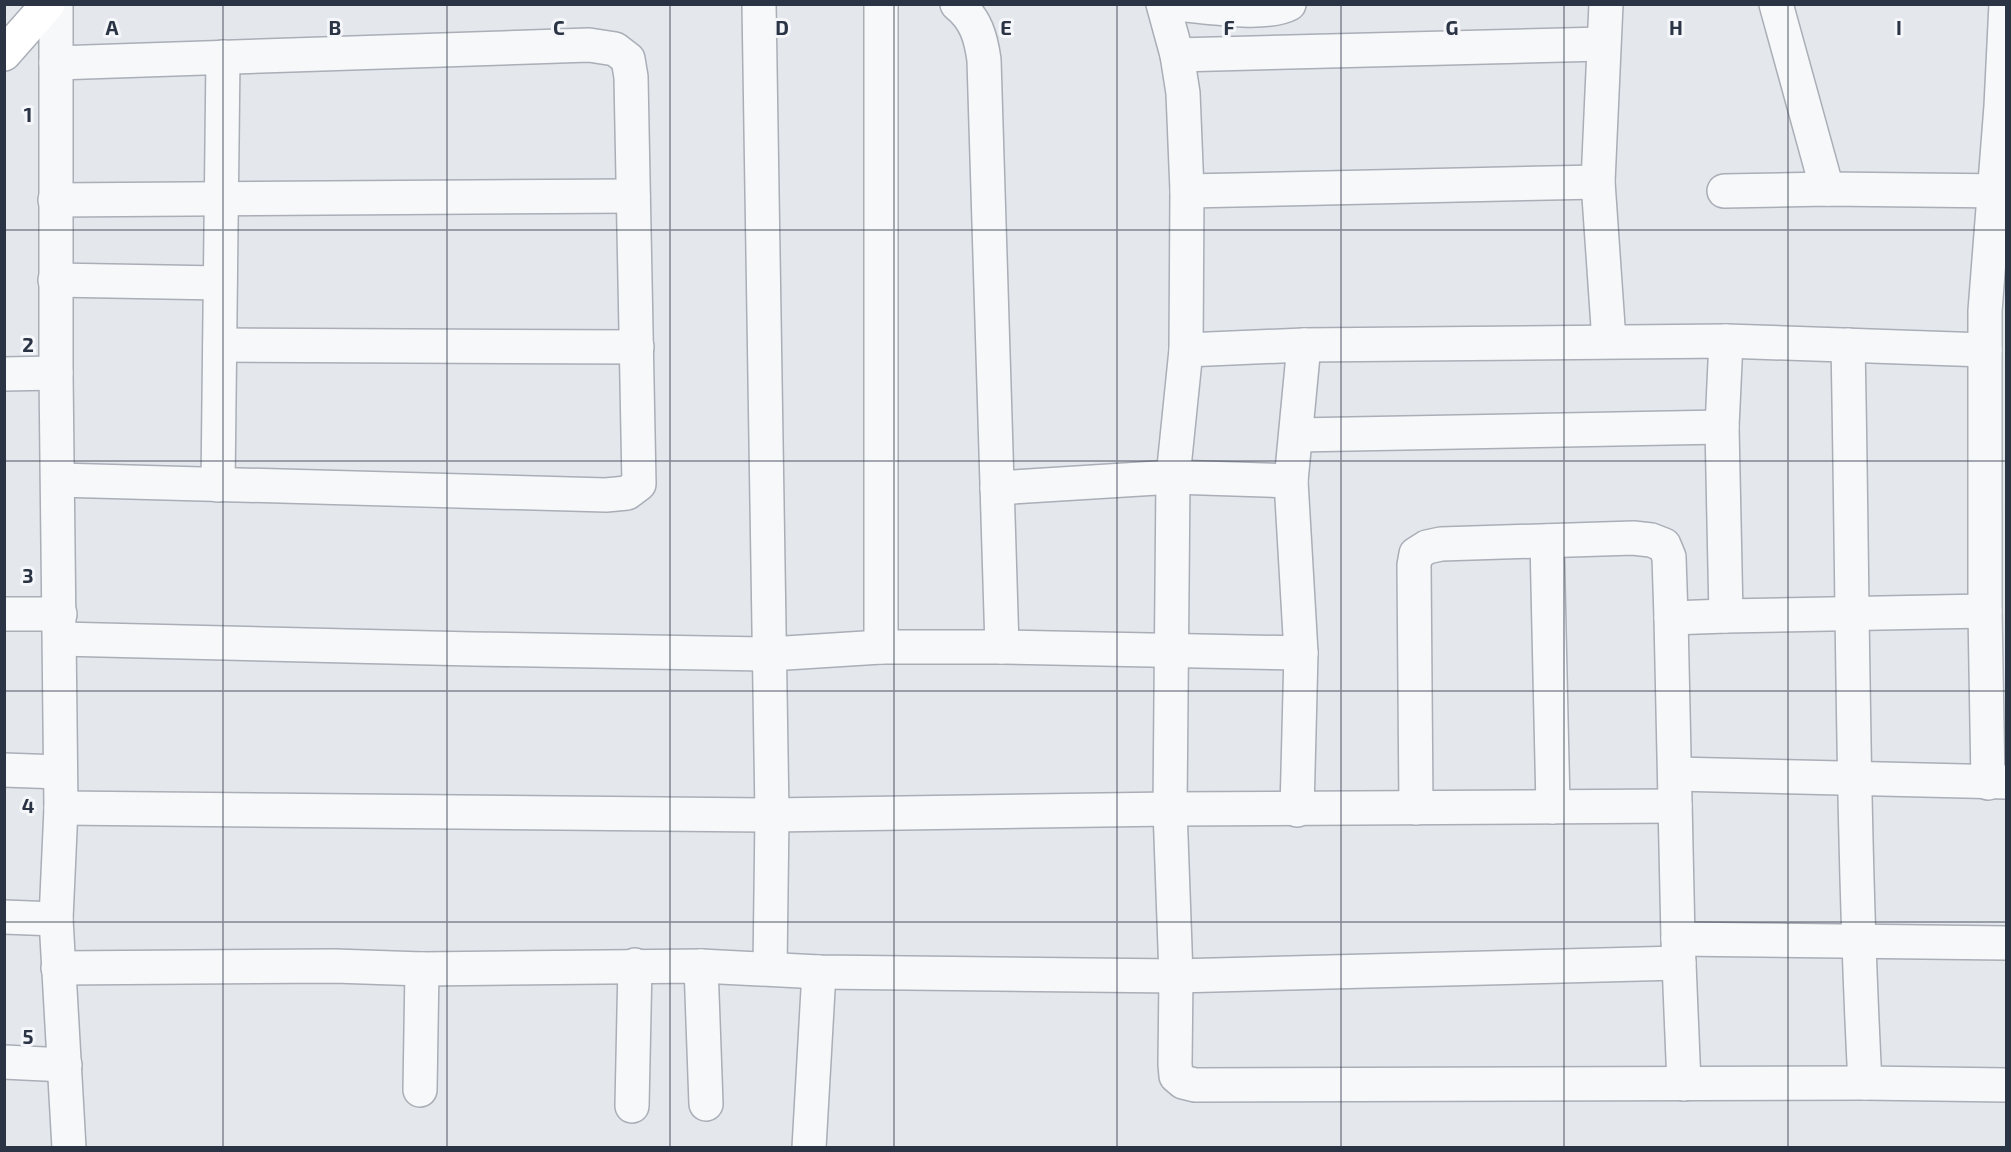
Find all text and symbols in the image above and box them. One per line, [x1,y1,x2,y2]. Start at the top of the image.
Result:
text: A [105,15,119,39]
text: B [329,15,341,39]
text: C [553,15,565,39]
text: D [775,15,789,39]
text: E [1000,15,1012,39]
text: F [1223,15,1235,39]
text: G [1446,15,1458,39]
text: H [1669,15,1683,39]
text: I [1896,15,1902,39]
text: 1 [24,102,32,126]
text: 2 [22,332,34,356]
text: 3 [22,563,34,587]
text: 4 [22,793,35,817]
text: 5 [22,1024,34,1048]

